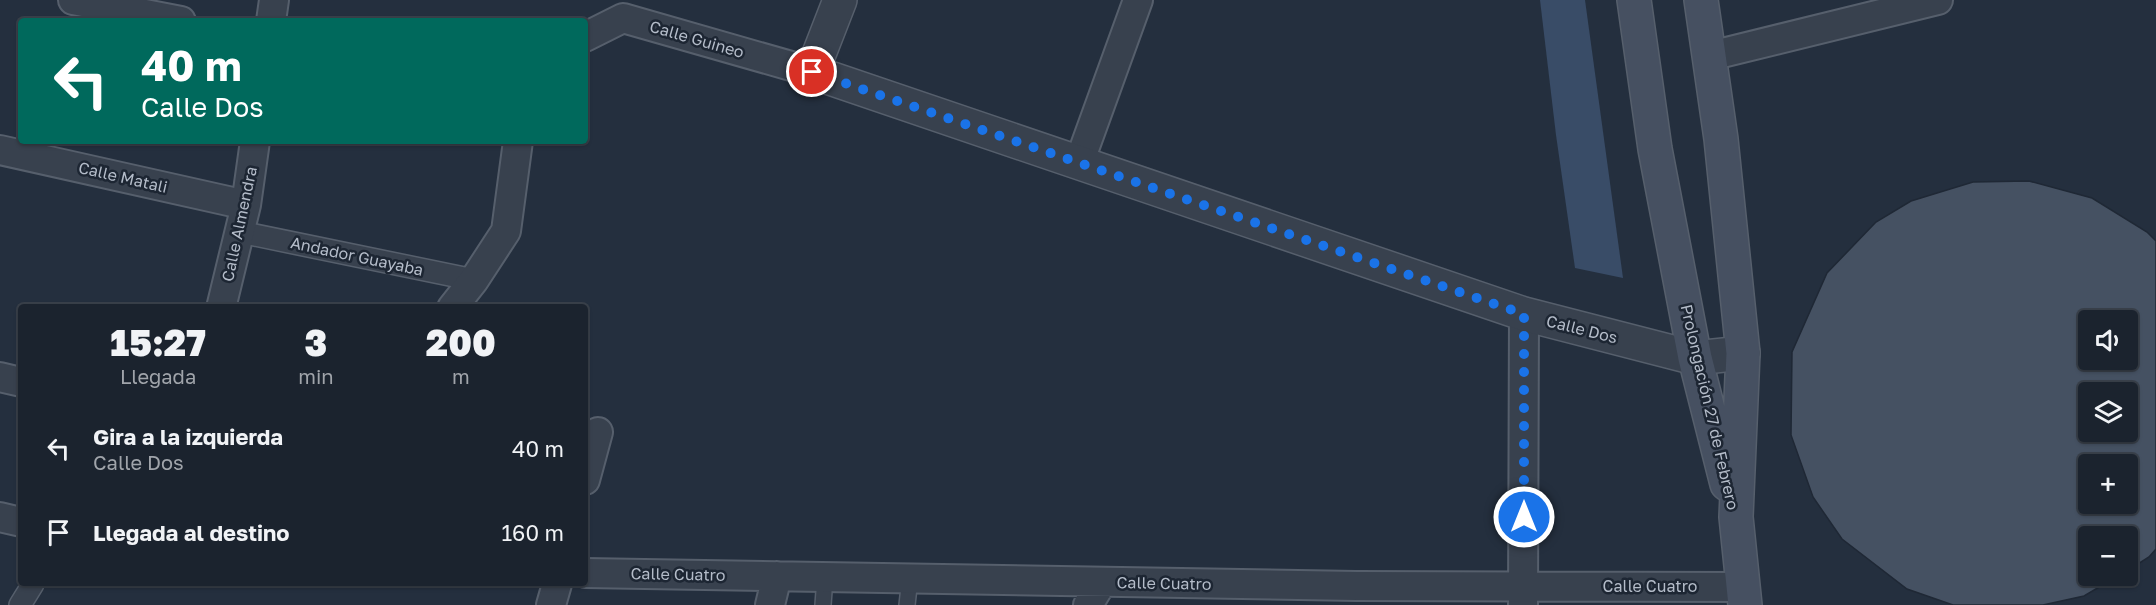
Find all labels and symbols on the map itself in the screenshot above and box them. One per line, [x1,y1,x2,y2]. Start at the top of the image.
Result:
street label: Calle Guineo [648,16,746,62]
pin [786,46,837,97]
street label: Calle Matali [77,157,169,197]
street label: Calle Almendra [217,165,261,283]
street label: Andador Guayaba [289,232,425,280]
street label: Prolongación 27 de Febrero [1677,302,1743,512]
street label: Calle Dos [1544,311,1620,347]
position arrow [1492,485,1556,549]
street label: Calle Cuatro [630,563,726,585]
street label: Calle Cuatro [1116,572,1212,594]
street label: Calle Cuatro [1603,576,1697,596]

